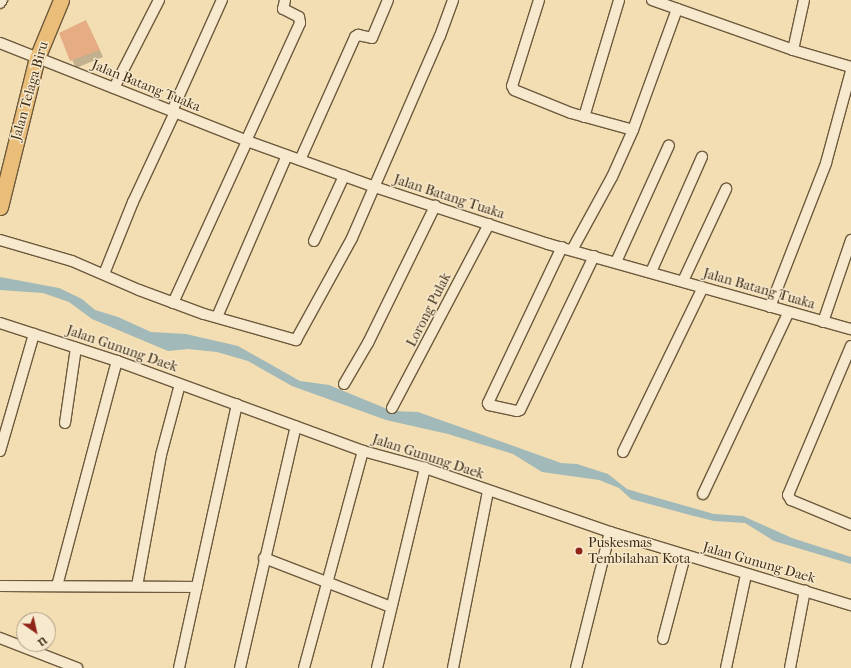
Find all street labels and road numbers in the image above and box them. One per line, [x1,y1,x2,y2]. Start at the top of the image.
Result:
street label: Jalan Telaga Biru [8,39,52,143]
street label: Jalan Batang Tuaka [89,57,203,115]
street label: Jalan Batang Tuaka [391,171,507,223]
street label: Jalan Batang Tuaka [701,265,817,313]
street label: Lorong Pulak [403,270,455,350]
street label: Jalan Gunung Daek [64,322,180,376]
street label: Jalan Gunung Daek [370,431,486,483]
street label: Jalan Gunung Daek [701,539,817,587]

